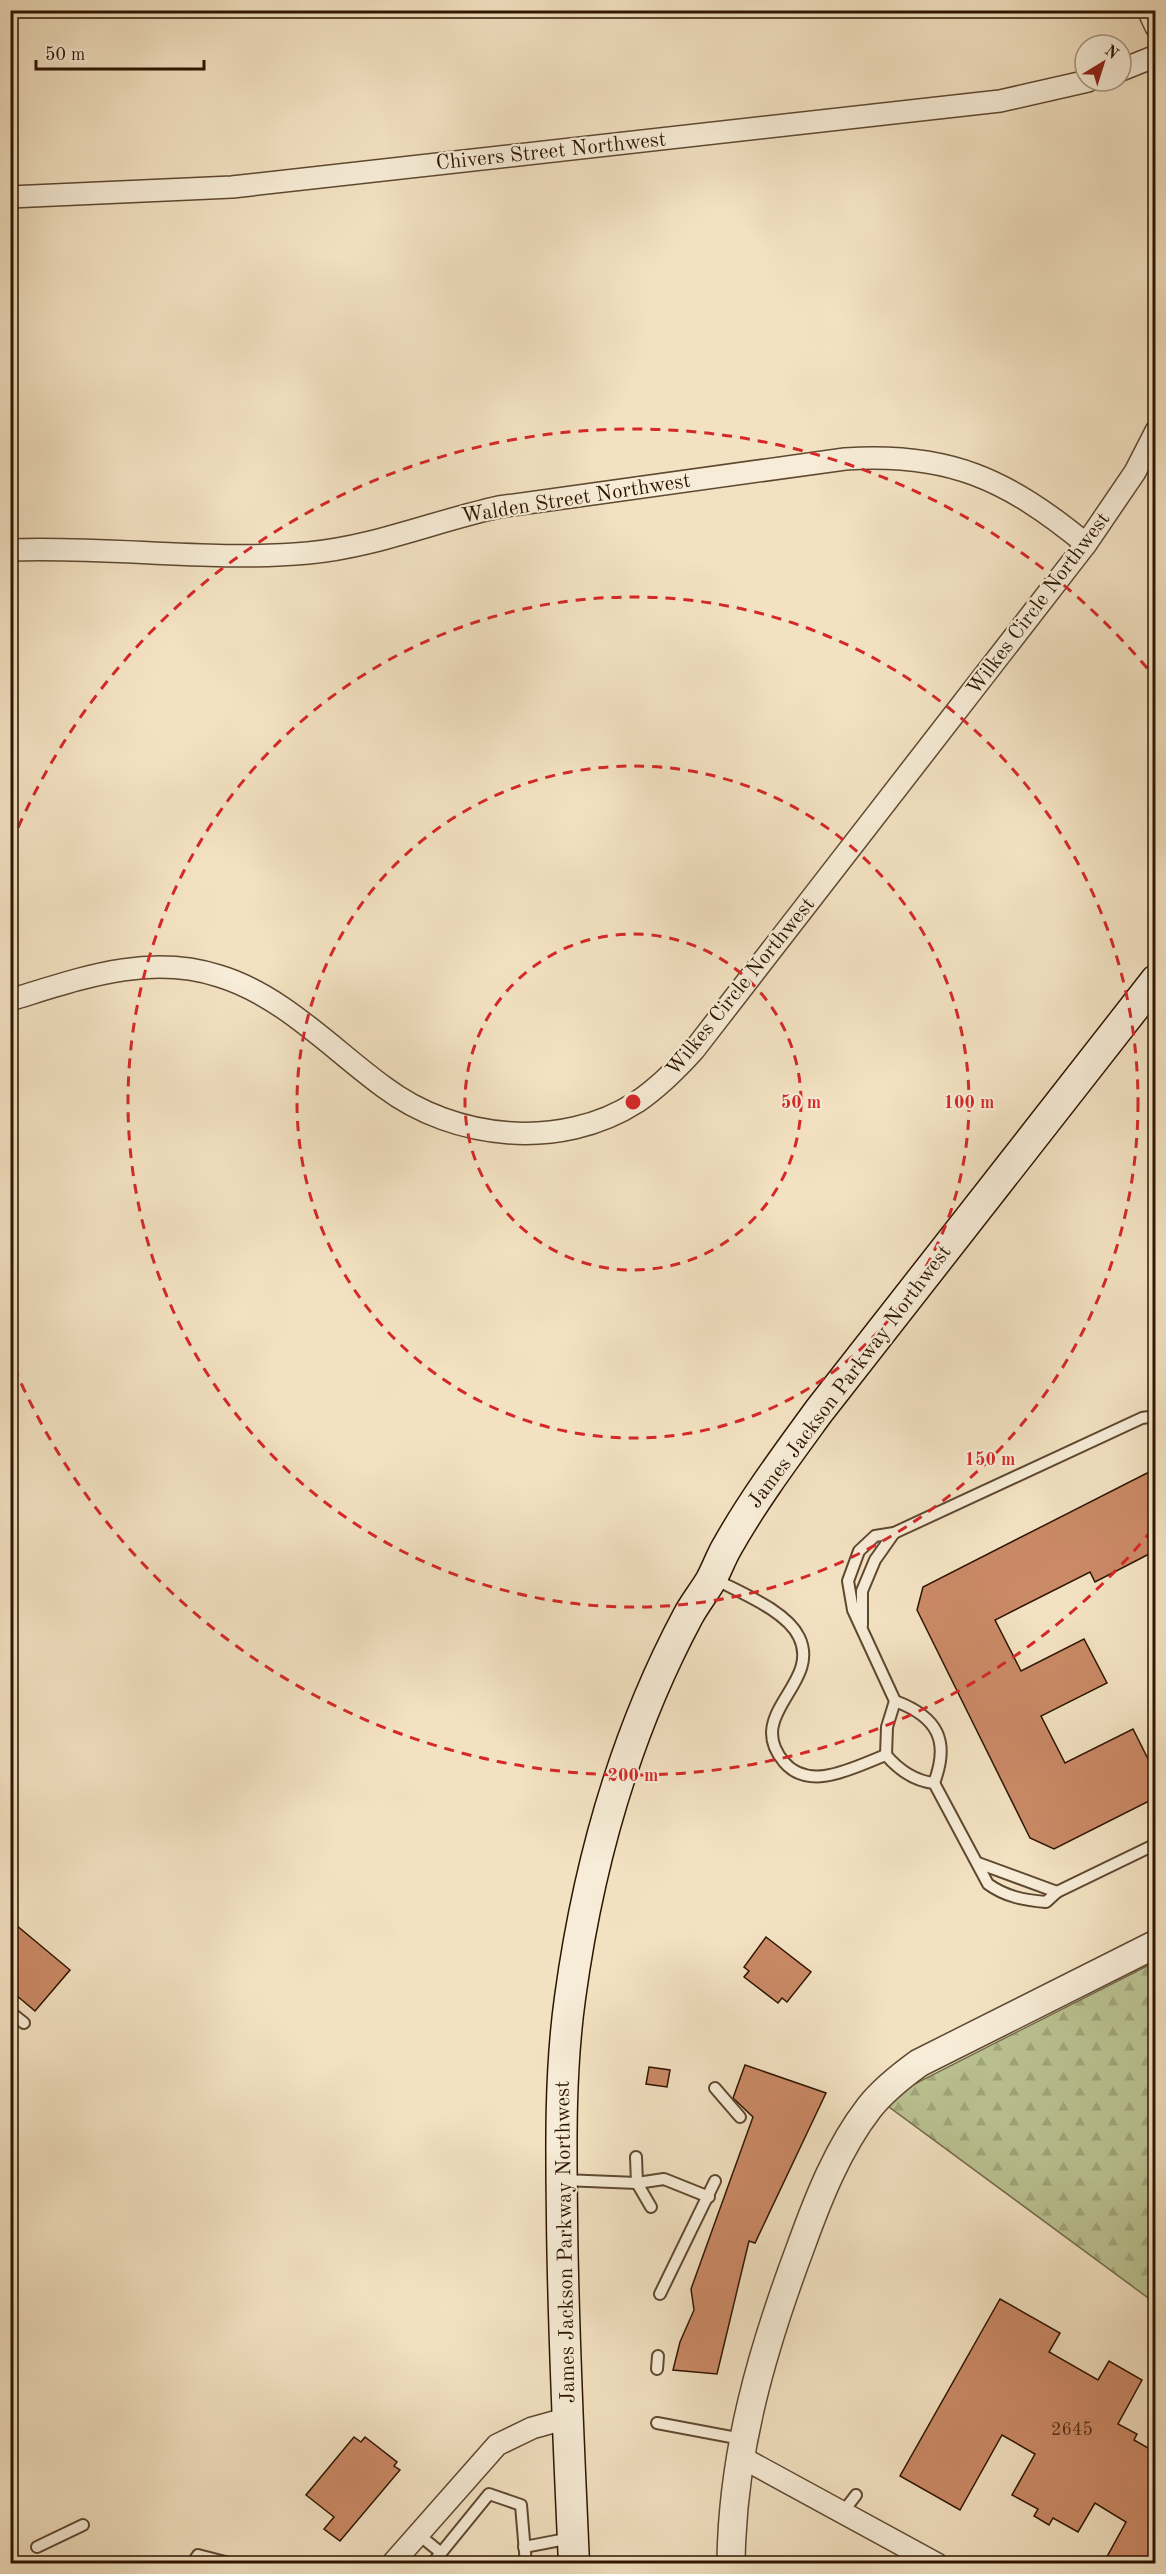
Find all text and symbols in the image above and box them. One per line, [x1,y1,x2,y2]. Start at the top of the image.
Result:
scale bar [36,33,204,71]
north arrow [1073,33,1133,93]
text: N [1101,43,1121,63]
text: 50 m [45,46,85,64]
street label: Chivers Street Northwest [435,129,667,175]
street label: Walden Street Northwest [460,471,692,527]
street label: Wilkes Circle Northwest [964,509,1114,699]
street label: Wilkes Circle Northwest [663,894,819,1080]
centre of rings [623,1092,643,1112]
text: 50 m [781,1094,821,1112]
text: 100 m [944,1094,994,1112]
street label: James Jackson Parkway Northwest [744,1242,956,1512]
text: 150 m [965,1451,1015,1469]
text: 200 m [608,1767,658,1785]
street label: James Jackson Parkway Northwest [553,2080,579,2404]
house number: 2645 [1051,2421,1093,2439]

